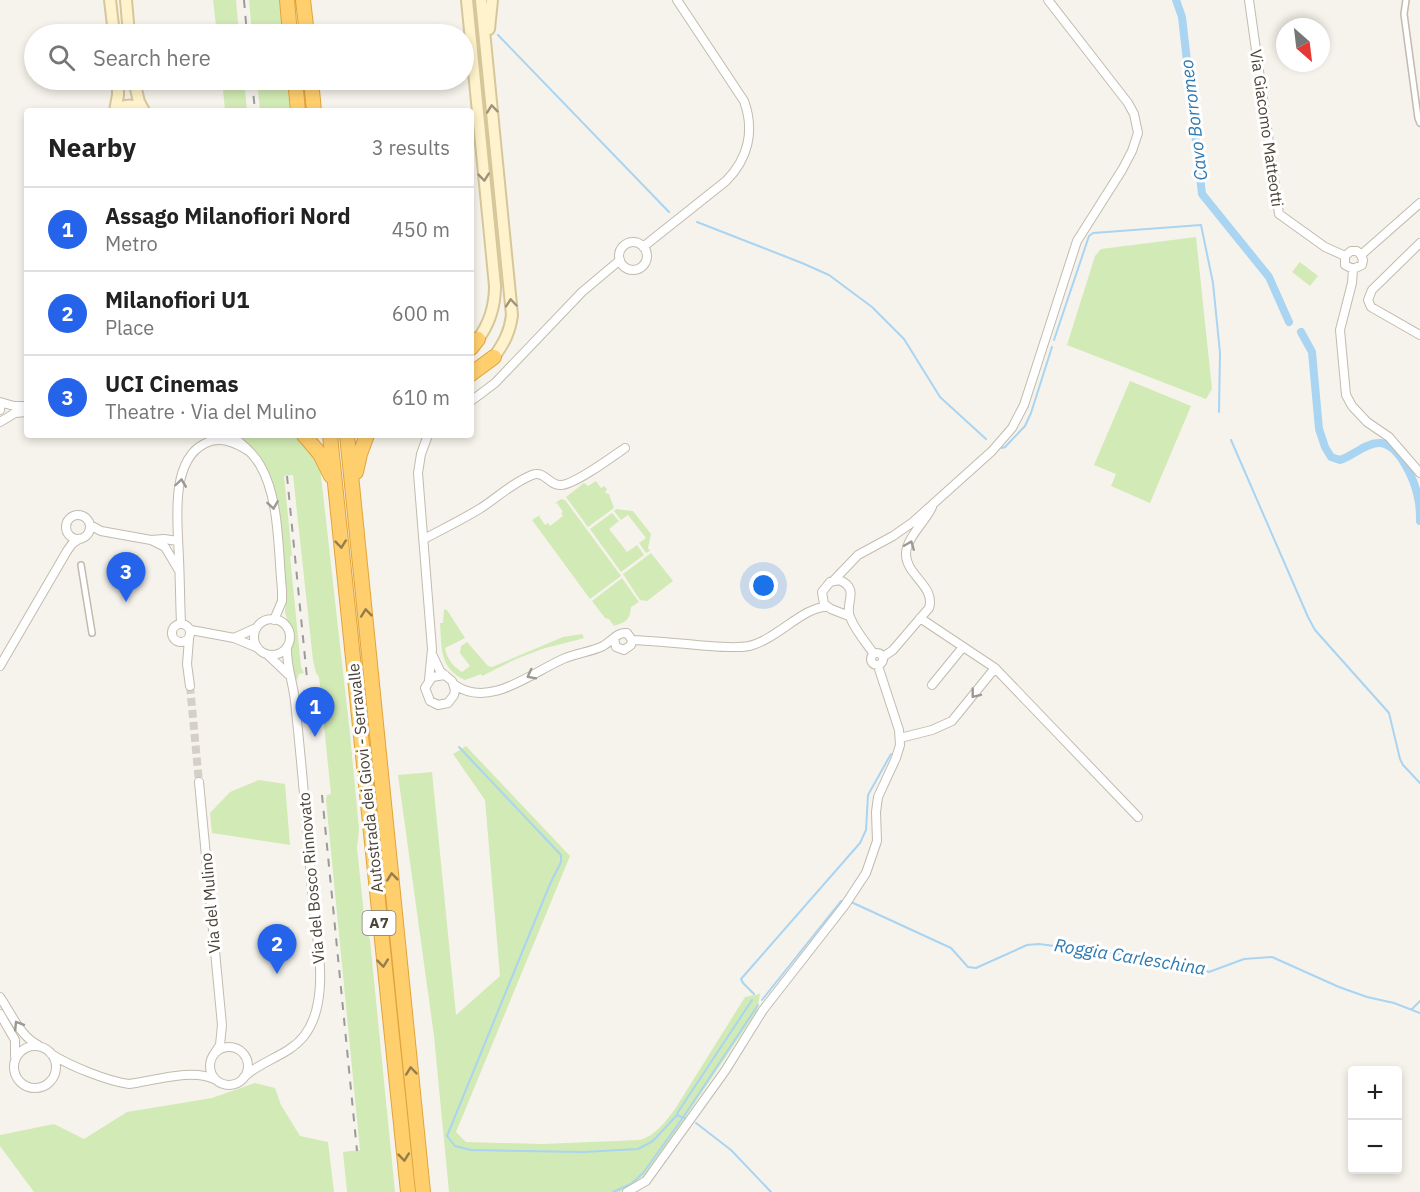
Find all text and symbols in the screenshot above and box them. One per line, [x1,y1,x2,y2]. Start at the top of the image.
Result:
north arrow [1276,18,1330,72]
search box [24,24,474,90]
icon: search [45,41,78,74]
text: Search here [93,43,211,72]
street label: Via Giacomo Matteotti [1246,48,1288,208]
water label: Cavo Borromeo [1175,58,1212,182]
one-way arrow [486,105,499,114]
text: Nearby [48,130,136,164]
text: 3 results [372,134,450,161]
one-way arrow [478,173,490,182]
text: Assago Milanofiori Nord [105,201,351,230]
text: 1 [62,216,74,243]
text: 450 m [392,216,450,243]
text: Metro [105,230,158,257]
text: Milanofiori U1 [105,285,249,314]
one-way arrow [505,299,518,308]
text: 2 [62,300,74,327]
text: 600 m [392,300,450,327]
text: Place [105,314,154,341]
text: UCI Cinemas [105,369,239,398]
text: 3 [62,384,74,411]
text: 610 m [392,384,450,411]
text: Theatre · Via del Mulino [105,398,317,425]
one-way arrow [174,478,186,487]
one-way arrow [266,500,278,510]
one-way arrow [334,539,347,548]
one-way arrow [903,540,915,551]
pin: 3 [106,552,146,602]
your location [749,571,778,600]
one-way arrow [360,609,373,618]
street label: Autostrada dei Giovi - Serravalle [343,662,387,894]
one-way arrow [527,667,538,679]
one-way arrow [972,687,983,698]
pin: 1 [296,688,334,737]
street label: Via del Bosco Rinnovato [294,791,328,965]
street label: Via del Mulino [196,852,224,954]
one-way arrow [386,872,399,882]
road number: A7 [362,911,395,935]
pin: 2 [258,924,296,974]
water label: Roggia Carleschina [1053,933,1207,980]
one-way arrow [376,958,389,967]
one-way arrow [14,1021,26,1031]
map controls [1348,1066,1402,1174]
button: + [1348,1066,1402,1120]
one-way arrow [405,1067,418,1076]
button: − [1348,1120,1402,1174]
one-way arrow [397,1152,410,1161]

